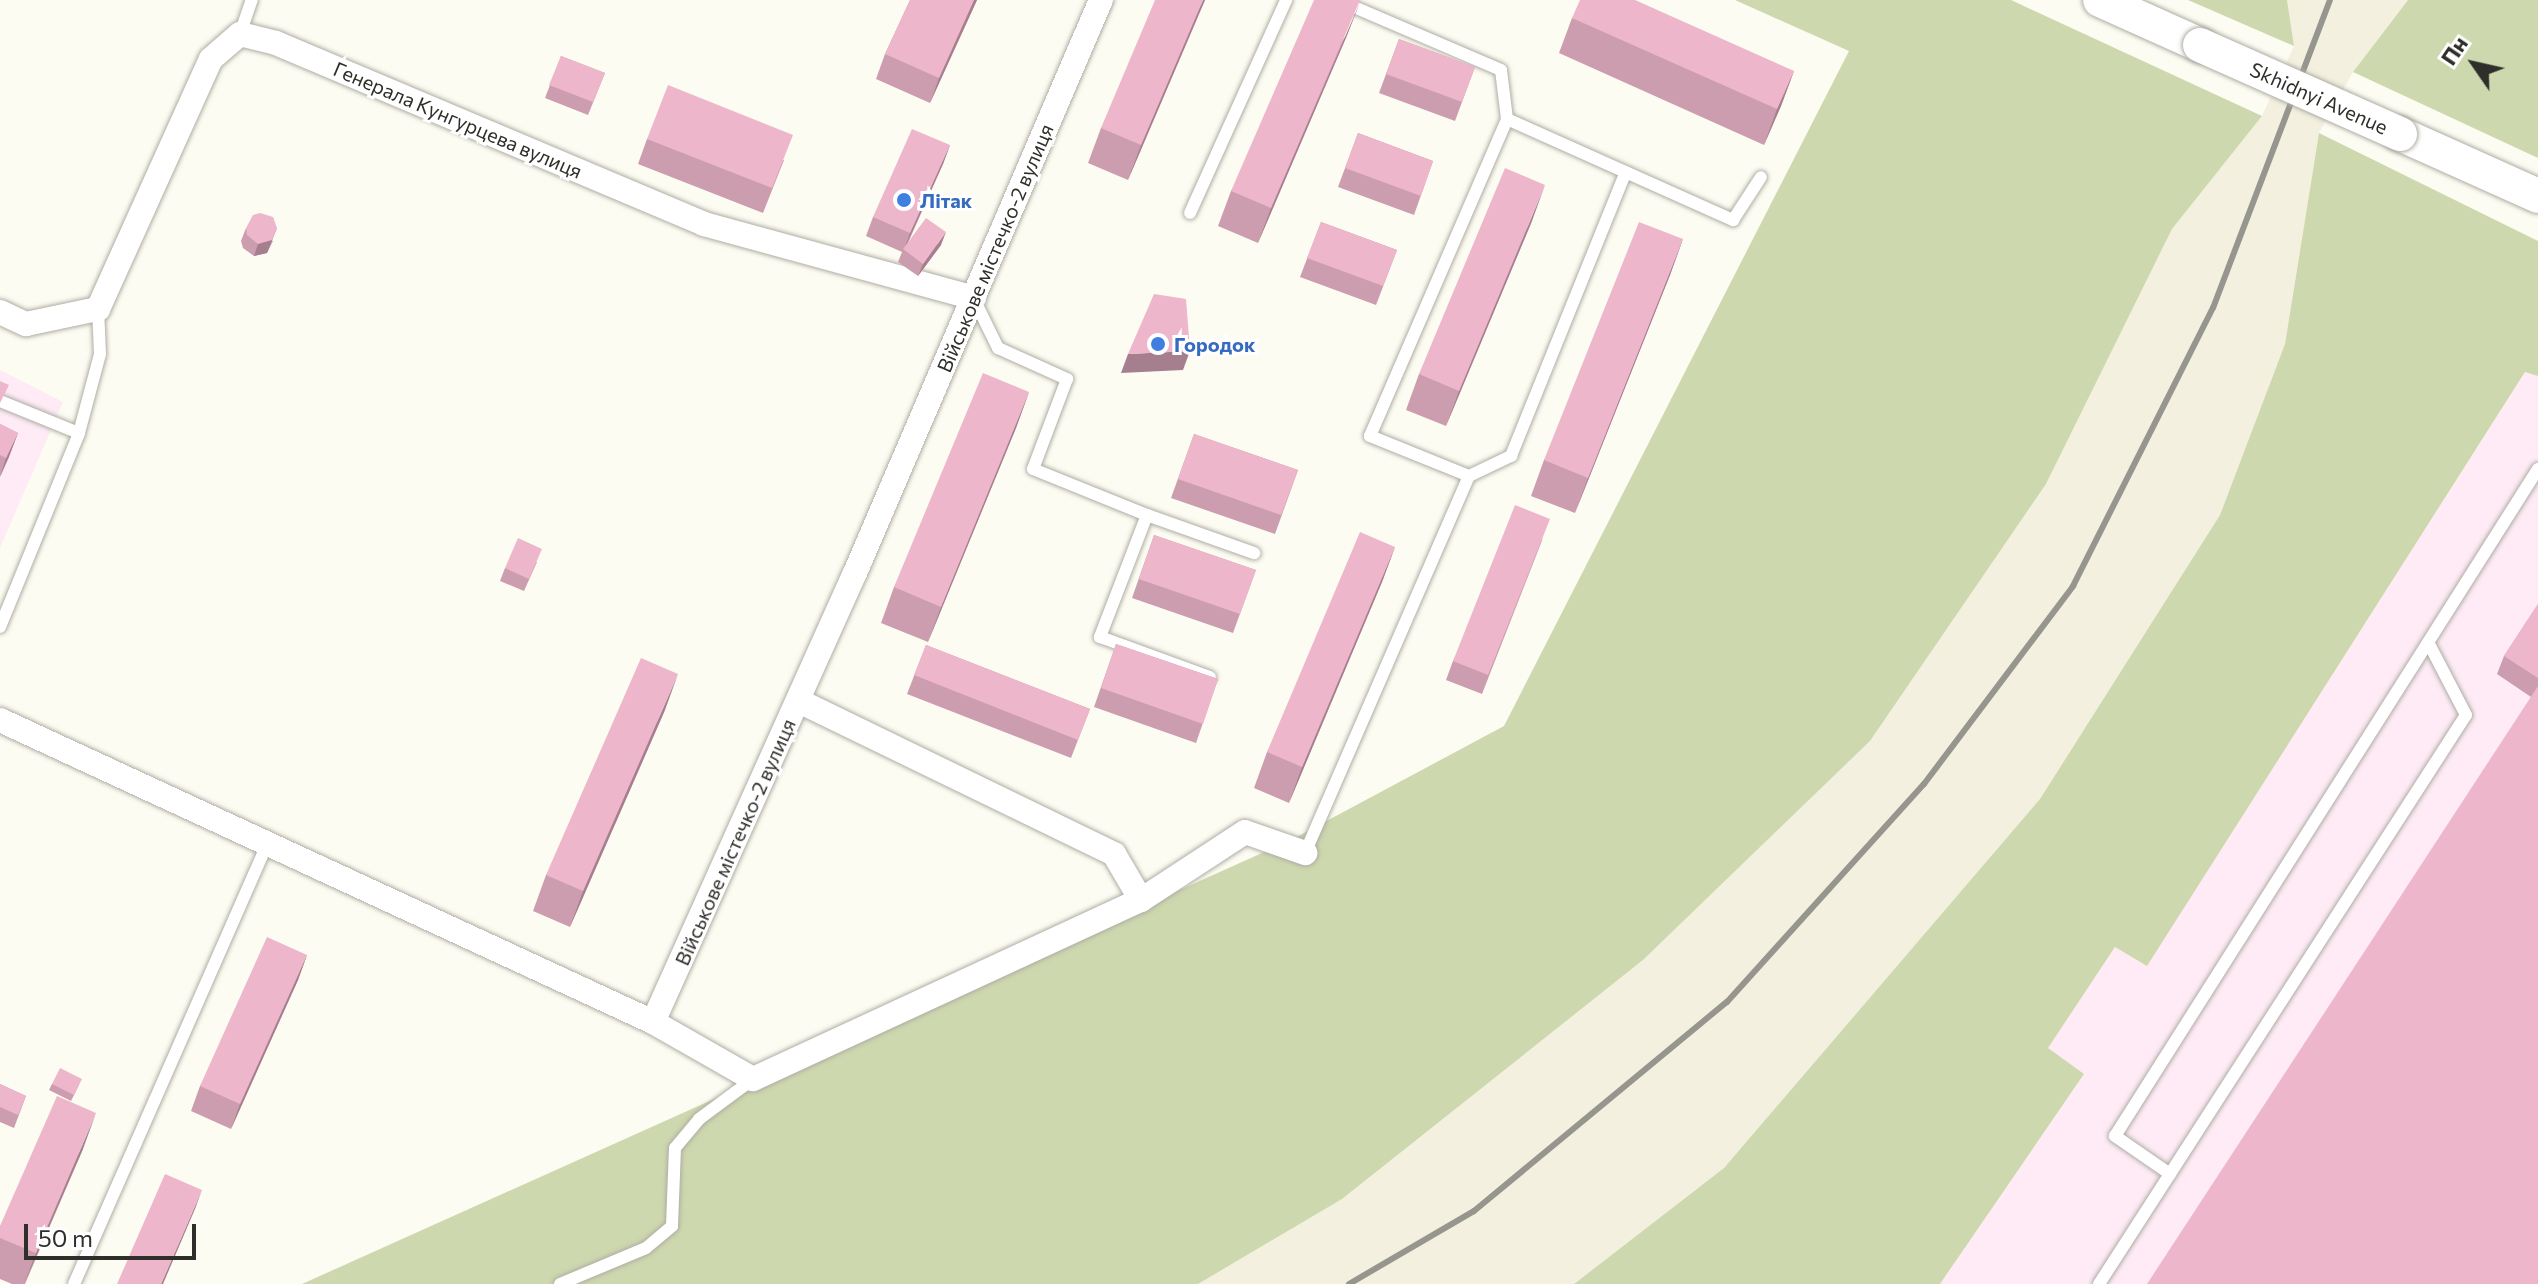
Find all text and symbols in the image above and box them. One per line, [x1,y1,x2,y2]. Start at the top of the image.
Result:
north arrow [2434,24,2514,104]
text: Пн [2434,31,2473,70]
street label: Генерала Кунгурцева вулиця [330,57,586,183]
street label: Skhidnyi Avenue [2247,57,2391,139]
street label: Військове містечко-2 вулиця [932,120,1058,376]
place label: Літак [920,188,972,212]
marker: Літак [895,191,913,209]
place label: Городок [1174,332,1255,356]
marker: Городок [1149,335,1167,353]
street label: Військове містечко-2 вулиця [670,715,800,969]
scale bar [28,1208,200,1258]
text: 50 m [38,1223,93,1252]

